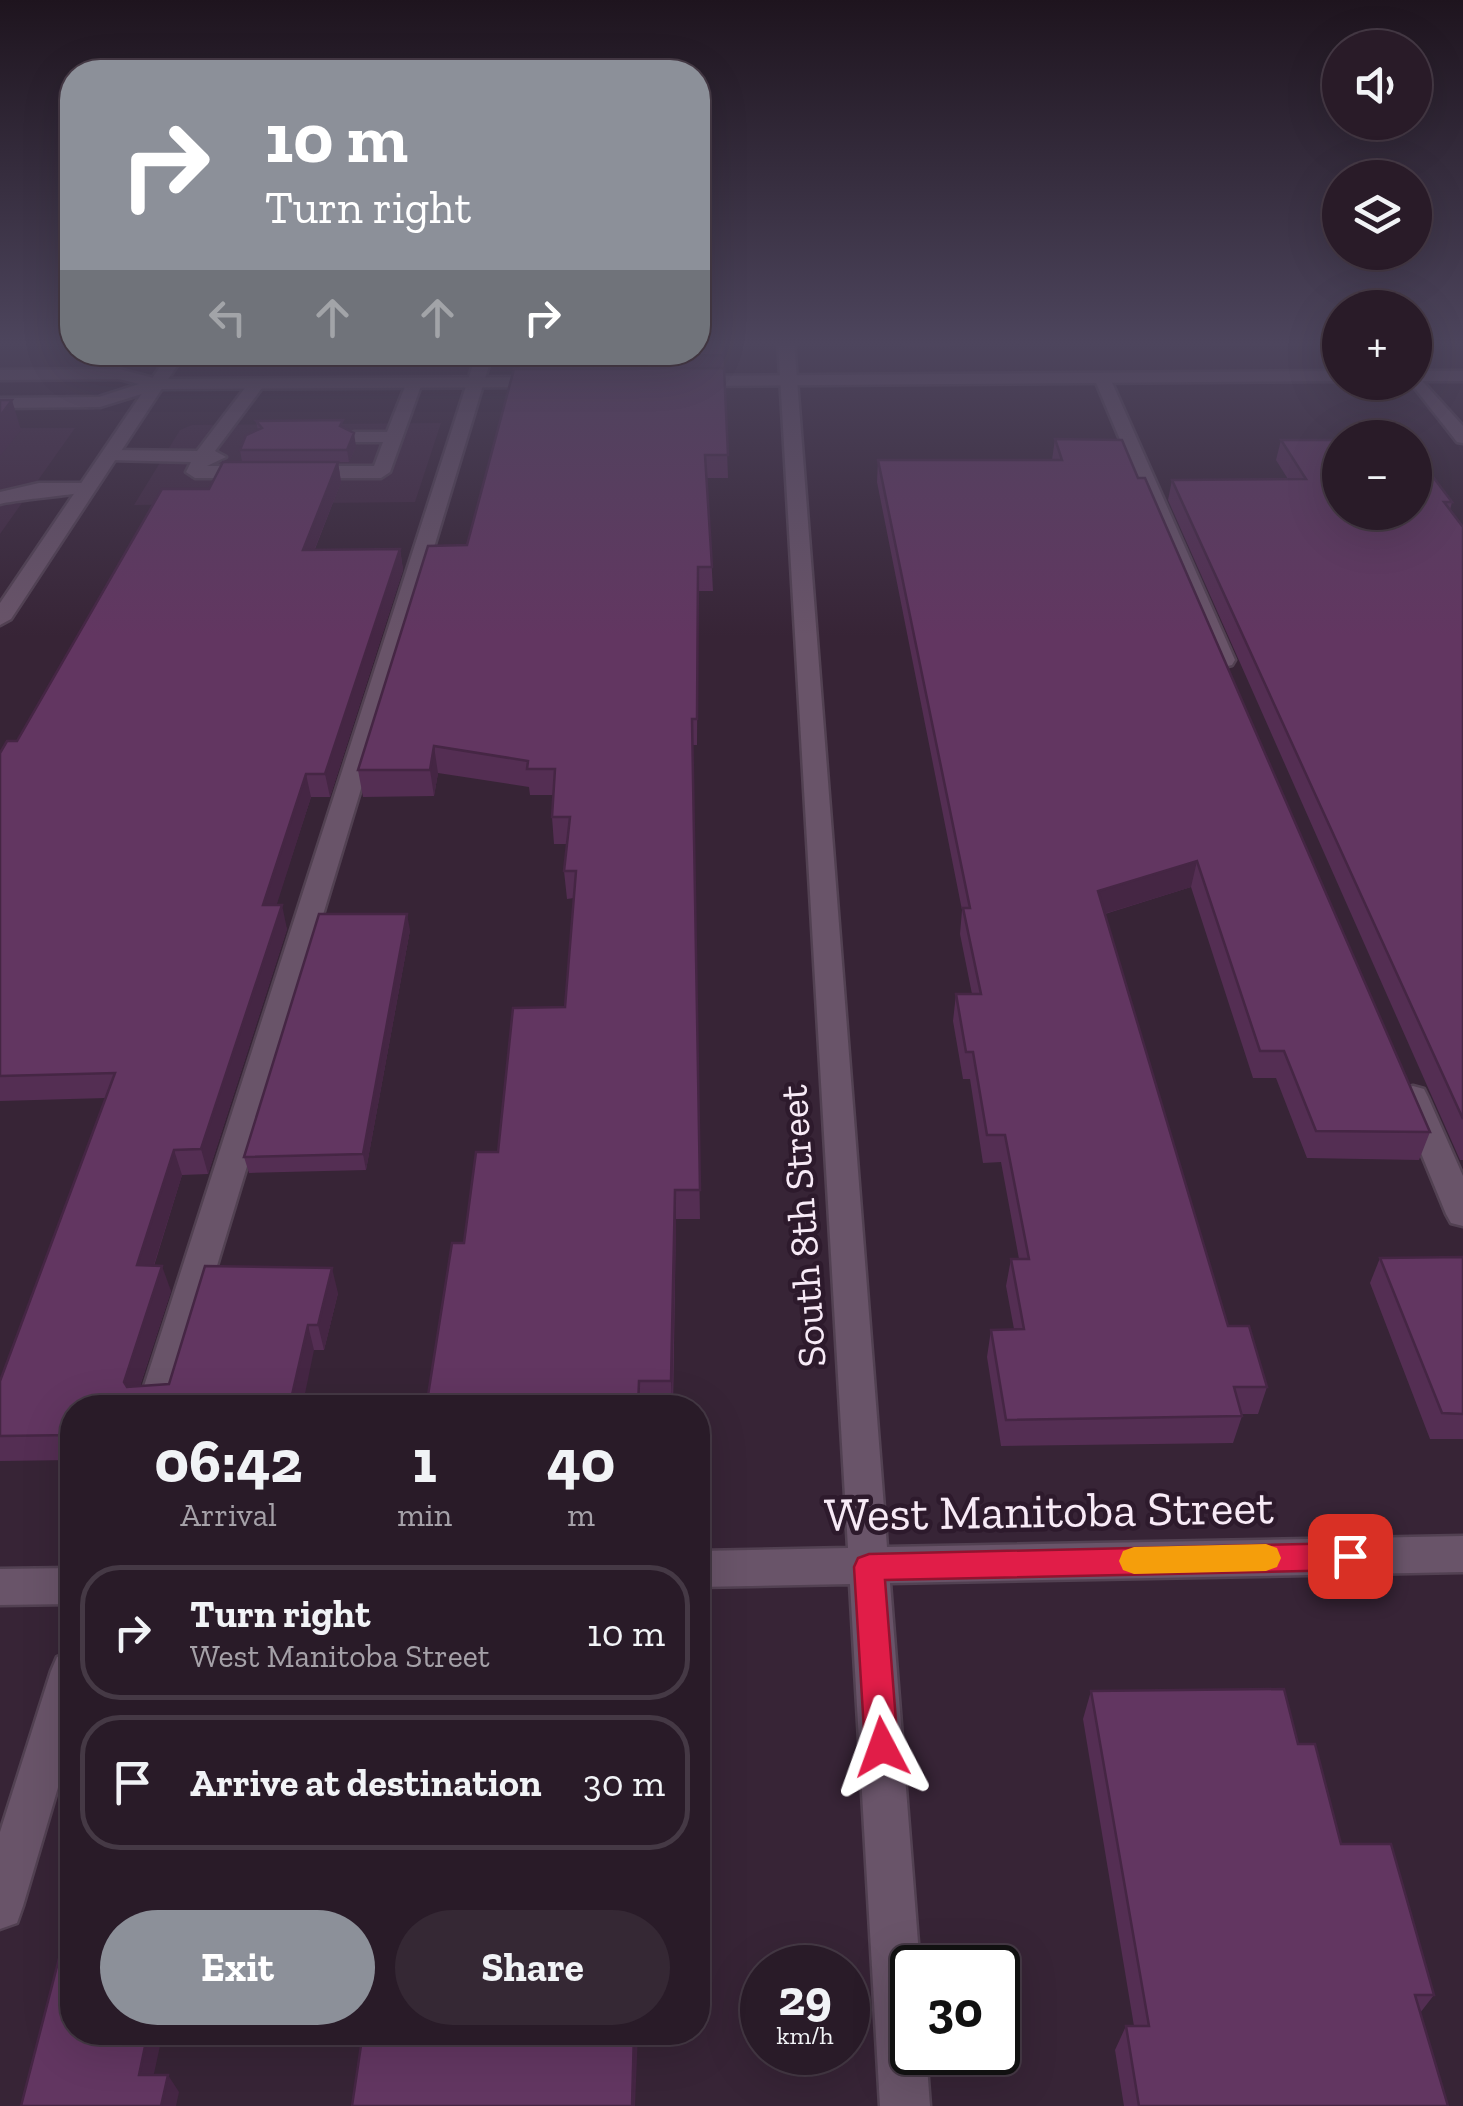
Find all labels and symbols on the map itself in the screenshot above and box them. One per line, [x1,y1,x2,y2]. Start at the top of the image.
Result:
street label: South 8th Street [768,1083,836,1369]
street label: West Manitoba Street [824,1478,1274,1543]
pin [1308,1514,1393,1599]
position arrow [830,1695,934,1799]
speed limit sign: 30 [890,1945,1020,2075]

